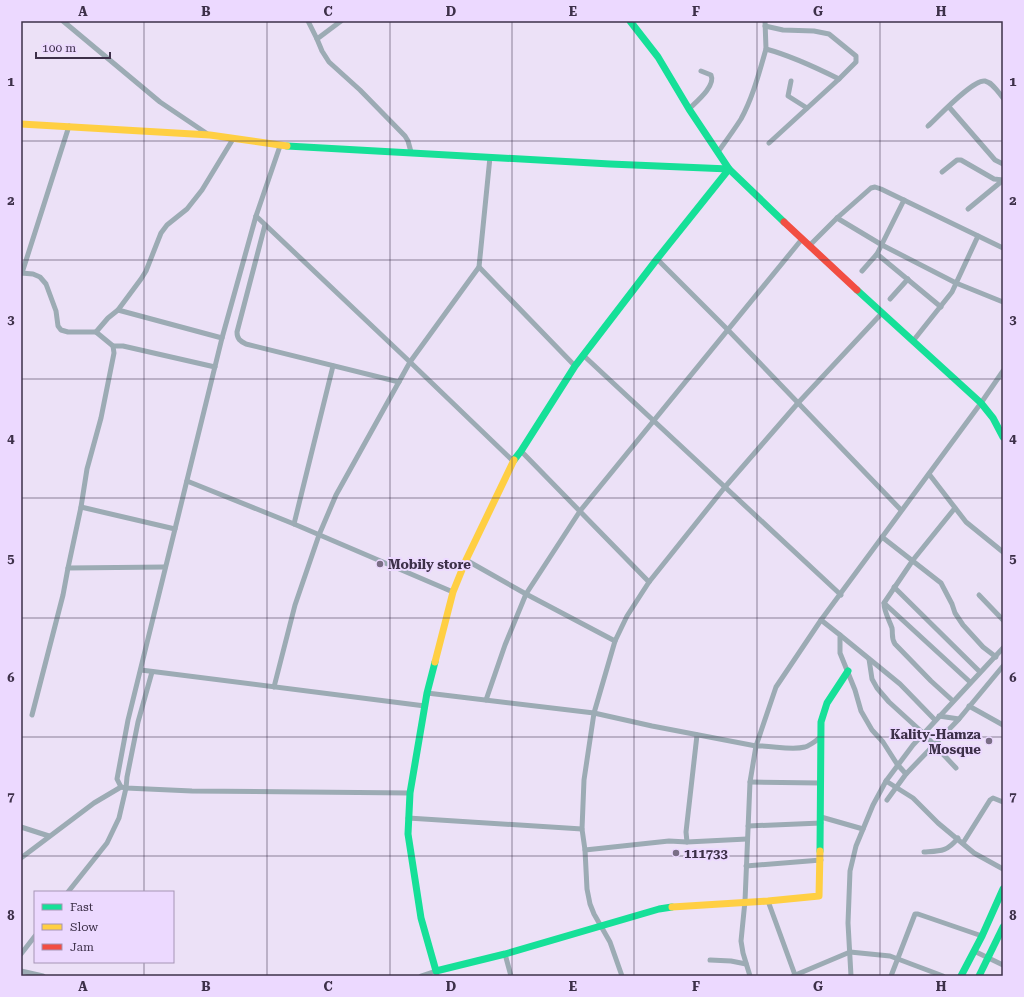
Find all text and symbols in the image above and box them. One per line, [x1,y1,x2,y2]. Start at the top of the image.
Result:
text: A [78,4,88,19]
text: B [201,4,211,19]
text: C [323,4,333,19]
text: D [446,4,456,19]
text: E [569,4,577,19]
text: F [692,4,700,19]
text: G [813,4,823,19]
text: H [936,4,947,19]
scale bar [36,34,110,60]
text: 100 m [42,41,76,55]
text: 1 [7,74,15,89]
text: 1 [1009,74,1017,89]
text: 2 [7,193,15,208]
text: 2 [1009,193,1017,208]
text: 3 [7,312,15,327]
text: 3 [1009,312,1017,327]
text: 4 [7,431,15,446]
text: 4 [1009,431,1017,446]
text: 5 [7,551,15,566]
text: 5 [1009,551,1017,566]
place label: Mobily store [388,557,471,572]
marker: Mobily store [375,559,385,569]
text: 6 [7,670,15,685]
text: 6 [1009,670,1017,685]
place label: Kality-Hamza Mosque [890,727,981,757]
marker: Kality-Hamza Mosque [984,736,994,746]
text: 7 [7,789,15,804]
text: 7 [1009,789,1017,804]
place label: 111733 [684,846,728,861]
marker: 111733 [671,848,681,858]
legend [34,891,174,963]
text: Fast [70,900,94,914]
text: 8 [7,908,15,923]
text: 8 [1009,908,1017,923]
text: Slow [70,920,98,934]
text: Jam [70,940,94,954]
text: A [78,979,88,994]
text: B [201,979,211,994]
text: C [323,979,333,994]
text: D [446,979,456,994]
text: E [569,979,577,994]
text: F [692,979,700,994]
text: G [813,979,823,994]
text: H [936,979,947,994]

